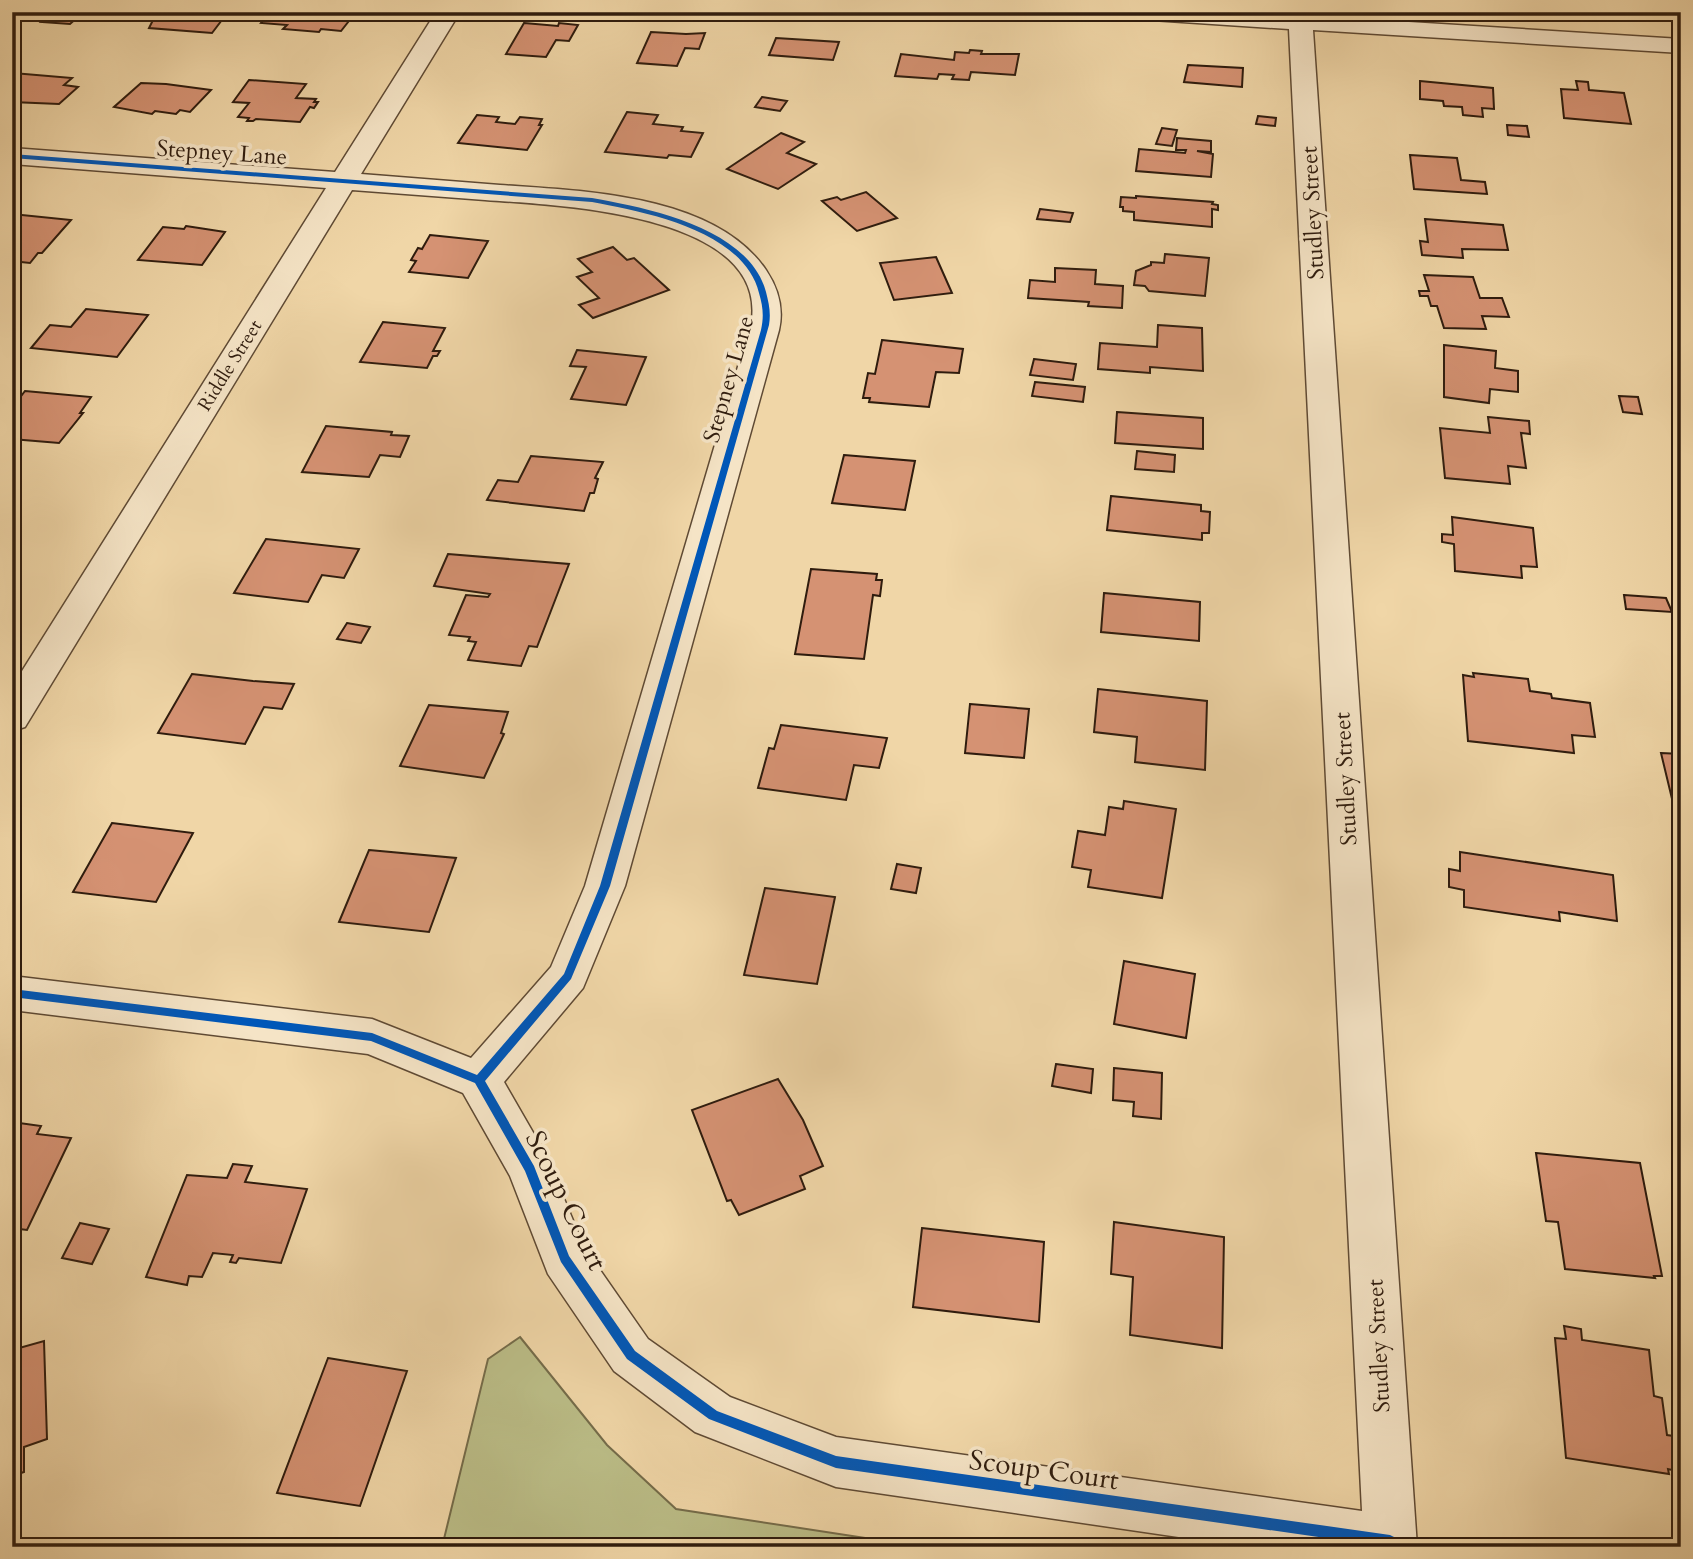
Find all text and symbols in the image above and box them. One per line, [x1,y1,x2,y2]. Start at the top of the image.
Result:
street label: Stepney Lane [156,132,288,173]
street label: Studley Street [1294,145,1331,280]
street label: Stepney Lane [696,312,761,446]
street label: Riddle Street [192,315,268,416]
street label: Studley Street [1327,711,1364,846]
street label: Scoup Court [516,1124,616,1277]
street label: Studley Street [1360,1278,1397,1413]
street label: Scoup Court [967,1441,1121,1499]

